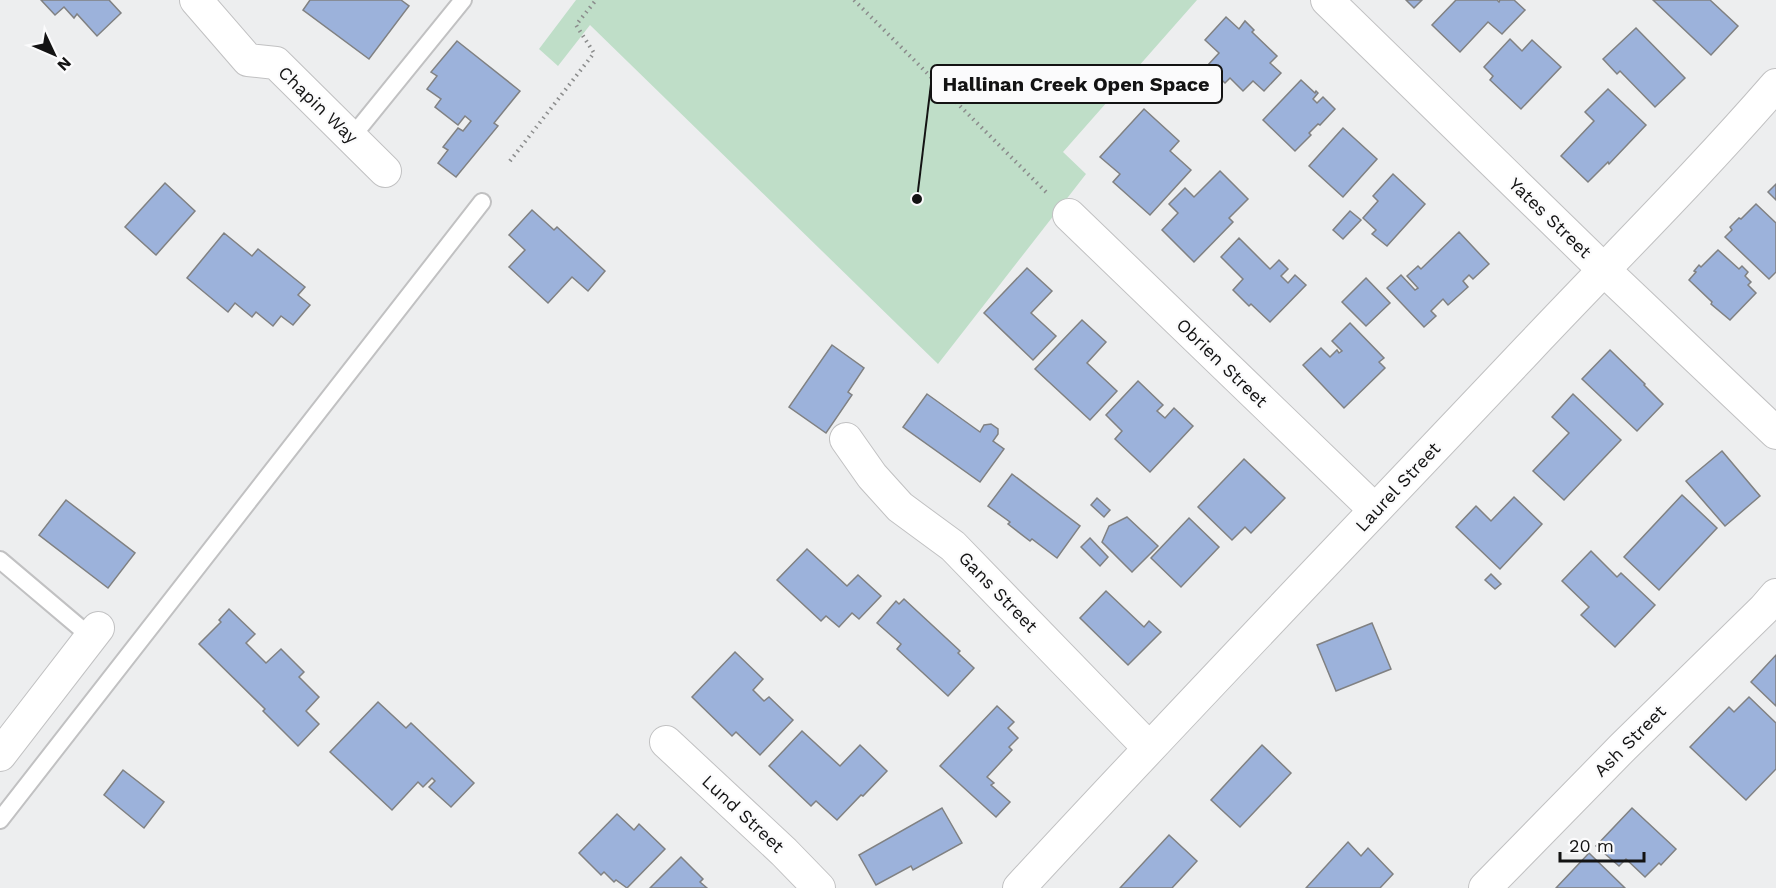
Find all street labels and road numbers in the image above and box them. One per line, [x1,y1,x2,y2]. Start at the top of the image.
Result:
street label: Chapin Way [274,62,363,148]
street label: Yates Street [1505,173,1596,262]
street label: Obrien Street [1172,314,1273,412]
street label: Laurel Street [1351,437,1445,536]
street label: Gans Street [955,547,1042,637]
street label: Ash Street [1589,700,1670,781]
street label: Lund Street [698,770,789,857]

